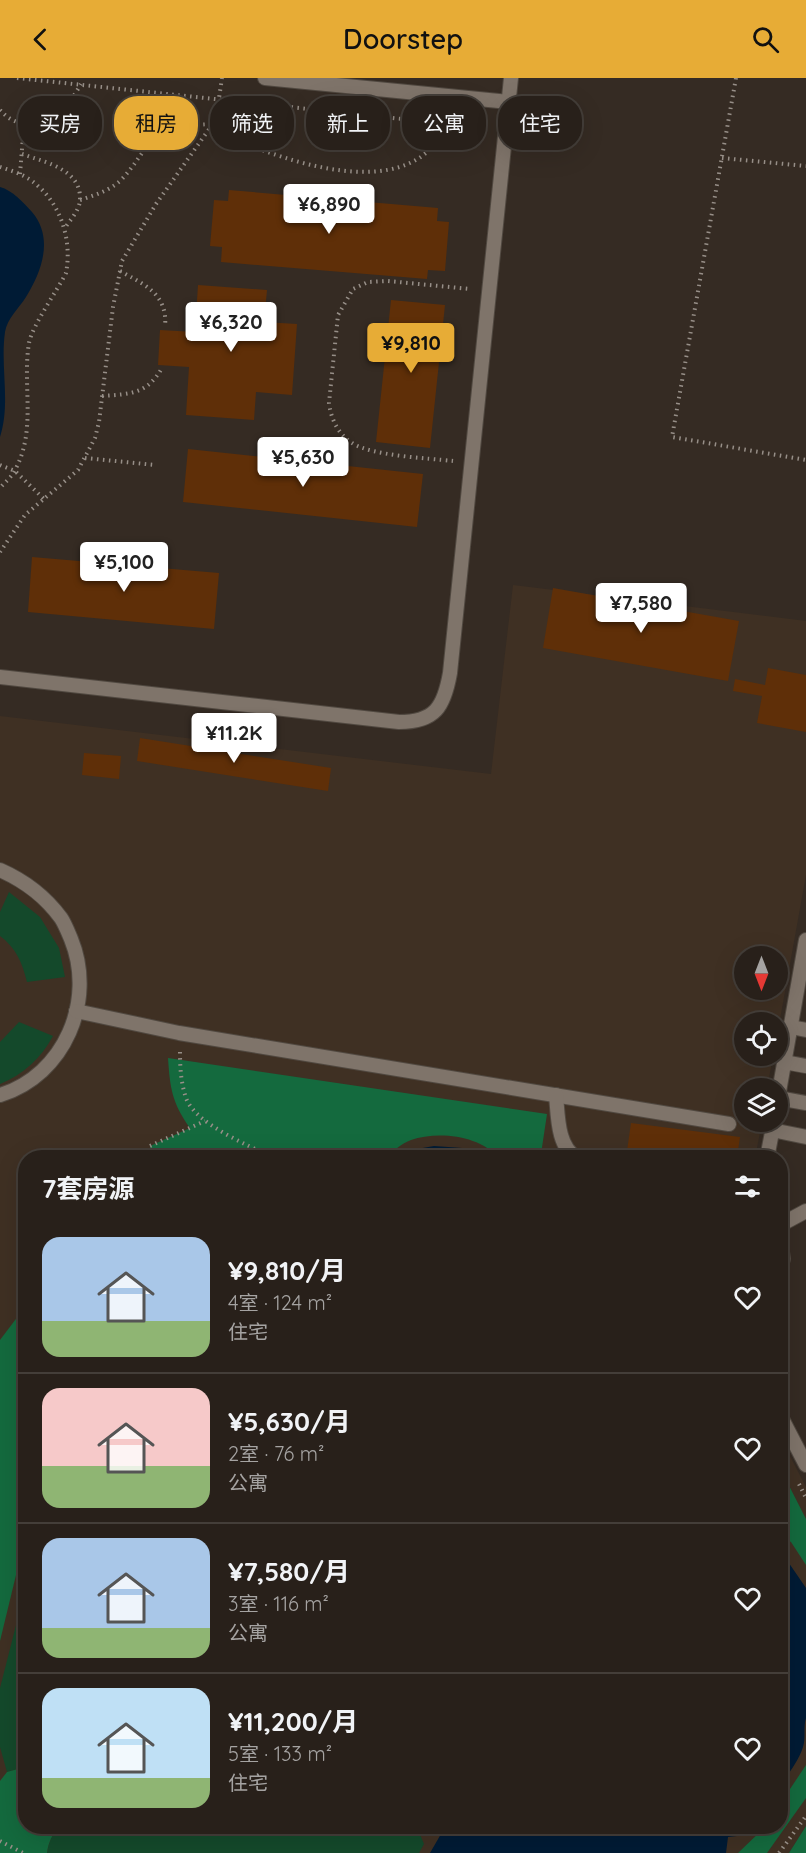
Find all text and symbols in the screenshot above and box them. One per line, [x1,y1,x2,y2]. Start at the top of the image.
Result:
text: Doorstep [343,22,463,56]
icon: back [24,23,57,56]
icon: search [749,23,782,56]
chip: 买房 [18,96,102,150]
chip: 租房 [114,96,198,150]
chip: 筛选 [210,96,294,150]
chip: 新上 [306,96,390,150]
chip: 公寓 [402,96,486,150]
chip: 住宅 [498,96,582,150]
pin: ¥6,890 [280,184,378,235]
text: ¥6,890 [297,191,361,216]
pin: ¥6,320 [182,302,280,353]
text: ¥6,320 [200,309,262,334]
pin: ¥9,810 [362,323,460,374]
text: ¥9,810 [381,330,441,355]
pin: ¥5,630 [254,437,352,488]
text: ¥5,630 [271,444,335,469]
pin: ¥5,100 [75,542,173,593]
text: ¥5,100 [94,549,154,574]
pin: ¥7,580 [592,583,690,634]
text: ¥7,580 [610,590,672,615]
pin: ¥11.2K [185,713,283,764]
text: ¥11.2K [206,720,262,745]
north arrow [734,946,788,1000]
map controls [734,946,788,1132]
button: locate [734,1012,788,1066]
button: layers [734,1078,788,1132]
icon: filters [731,1170,764,1203]
text: 7套房源 [42,1172,134,1205]
text: ¥9,810/月 [228,1254,346,1287]
icon: home [90,1261,162,1333]
icon: heart [731,1281,764,1314]
text: 4室 · 124 m² [228,1290,332,1315]
text: 住宅 [228,1319,268,1344]
text: ¥5,630/月 [228,1405,351,1438]
icon: home [90,1412,162,1484]
icon: heart [731,1432,764,1465]
text: 2室 · 76 m² [228,1441,324,1466]
text: 公寓 [228,1470,268,1495]
text: ¥7,580/月 [228,1555,350,1588]
icon: home [90,1562,162,1634]
icon: heart [731,1582,764,1615]
text: 3室 · 116 m² [228,1591,329,1616]
text: 公寓 [228,1620,268,1645]
text: ¥11,200/月 [228,1705,358,1738]
icon: home [90,1712,162,1784]
icon: heart [731,1732,764,1765]
text: 5室 · 133 m² [228,1741,332,1766]
text: 住宅 [228,1770,268,1795]

